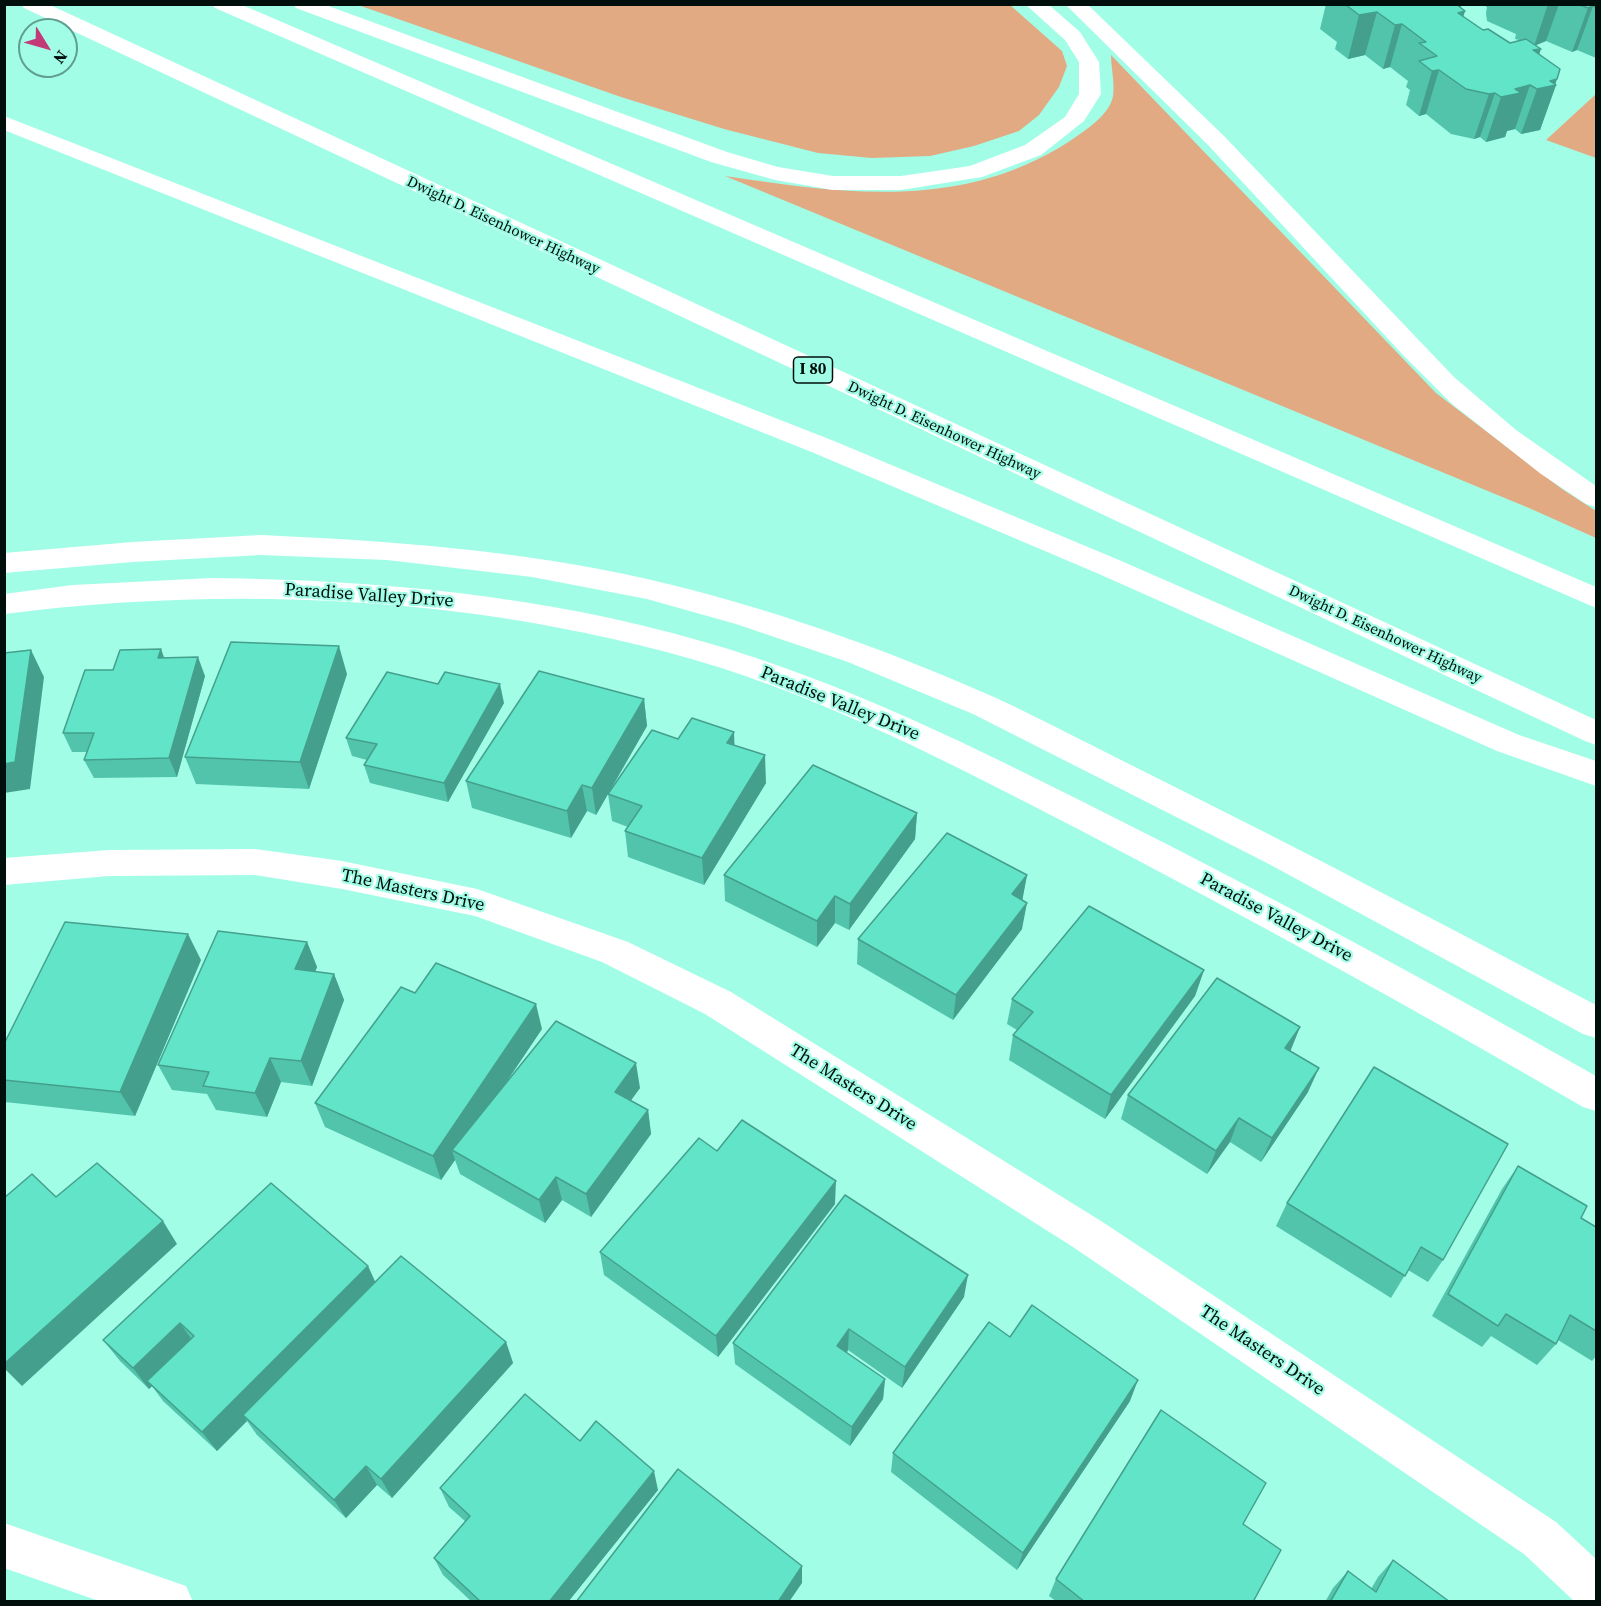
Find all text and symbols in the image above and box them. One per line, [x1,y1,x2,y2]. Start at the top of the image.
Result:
north arrow [18,18,78,78]
text: N [48,46,73,69]
street label: Dwight D. Eisenhower Highway [404,173,602,279]
road number: I 80 [794,357,832,383]
street label: Dwight D. Eisenhower Highway [845,378,1043,484]
street label: Paradise Valley Drive [284,579,454,613]
street label: Dwight D. Eisenhower Highway [1286,582,1484,688]
street label: Paradise Valley Drive [757,662,923,746]
street label: The Masters Drive [339,865,487,917]
street label: Paradise Valley Drive [1196,869,1356,967]
street label: The Masters Drive [785,1040,921,1136]
street label: The Masters Drive [1196,1301,1328,1401]

